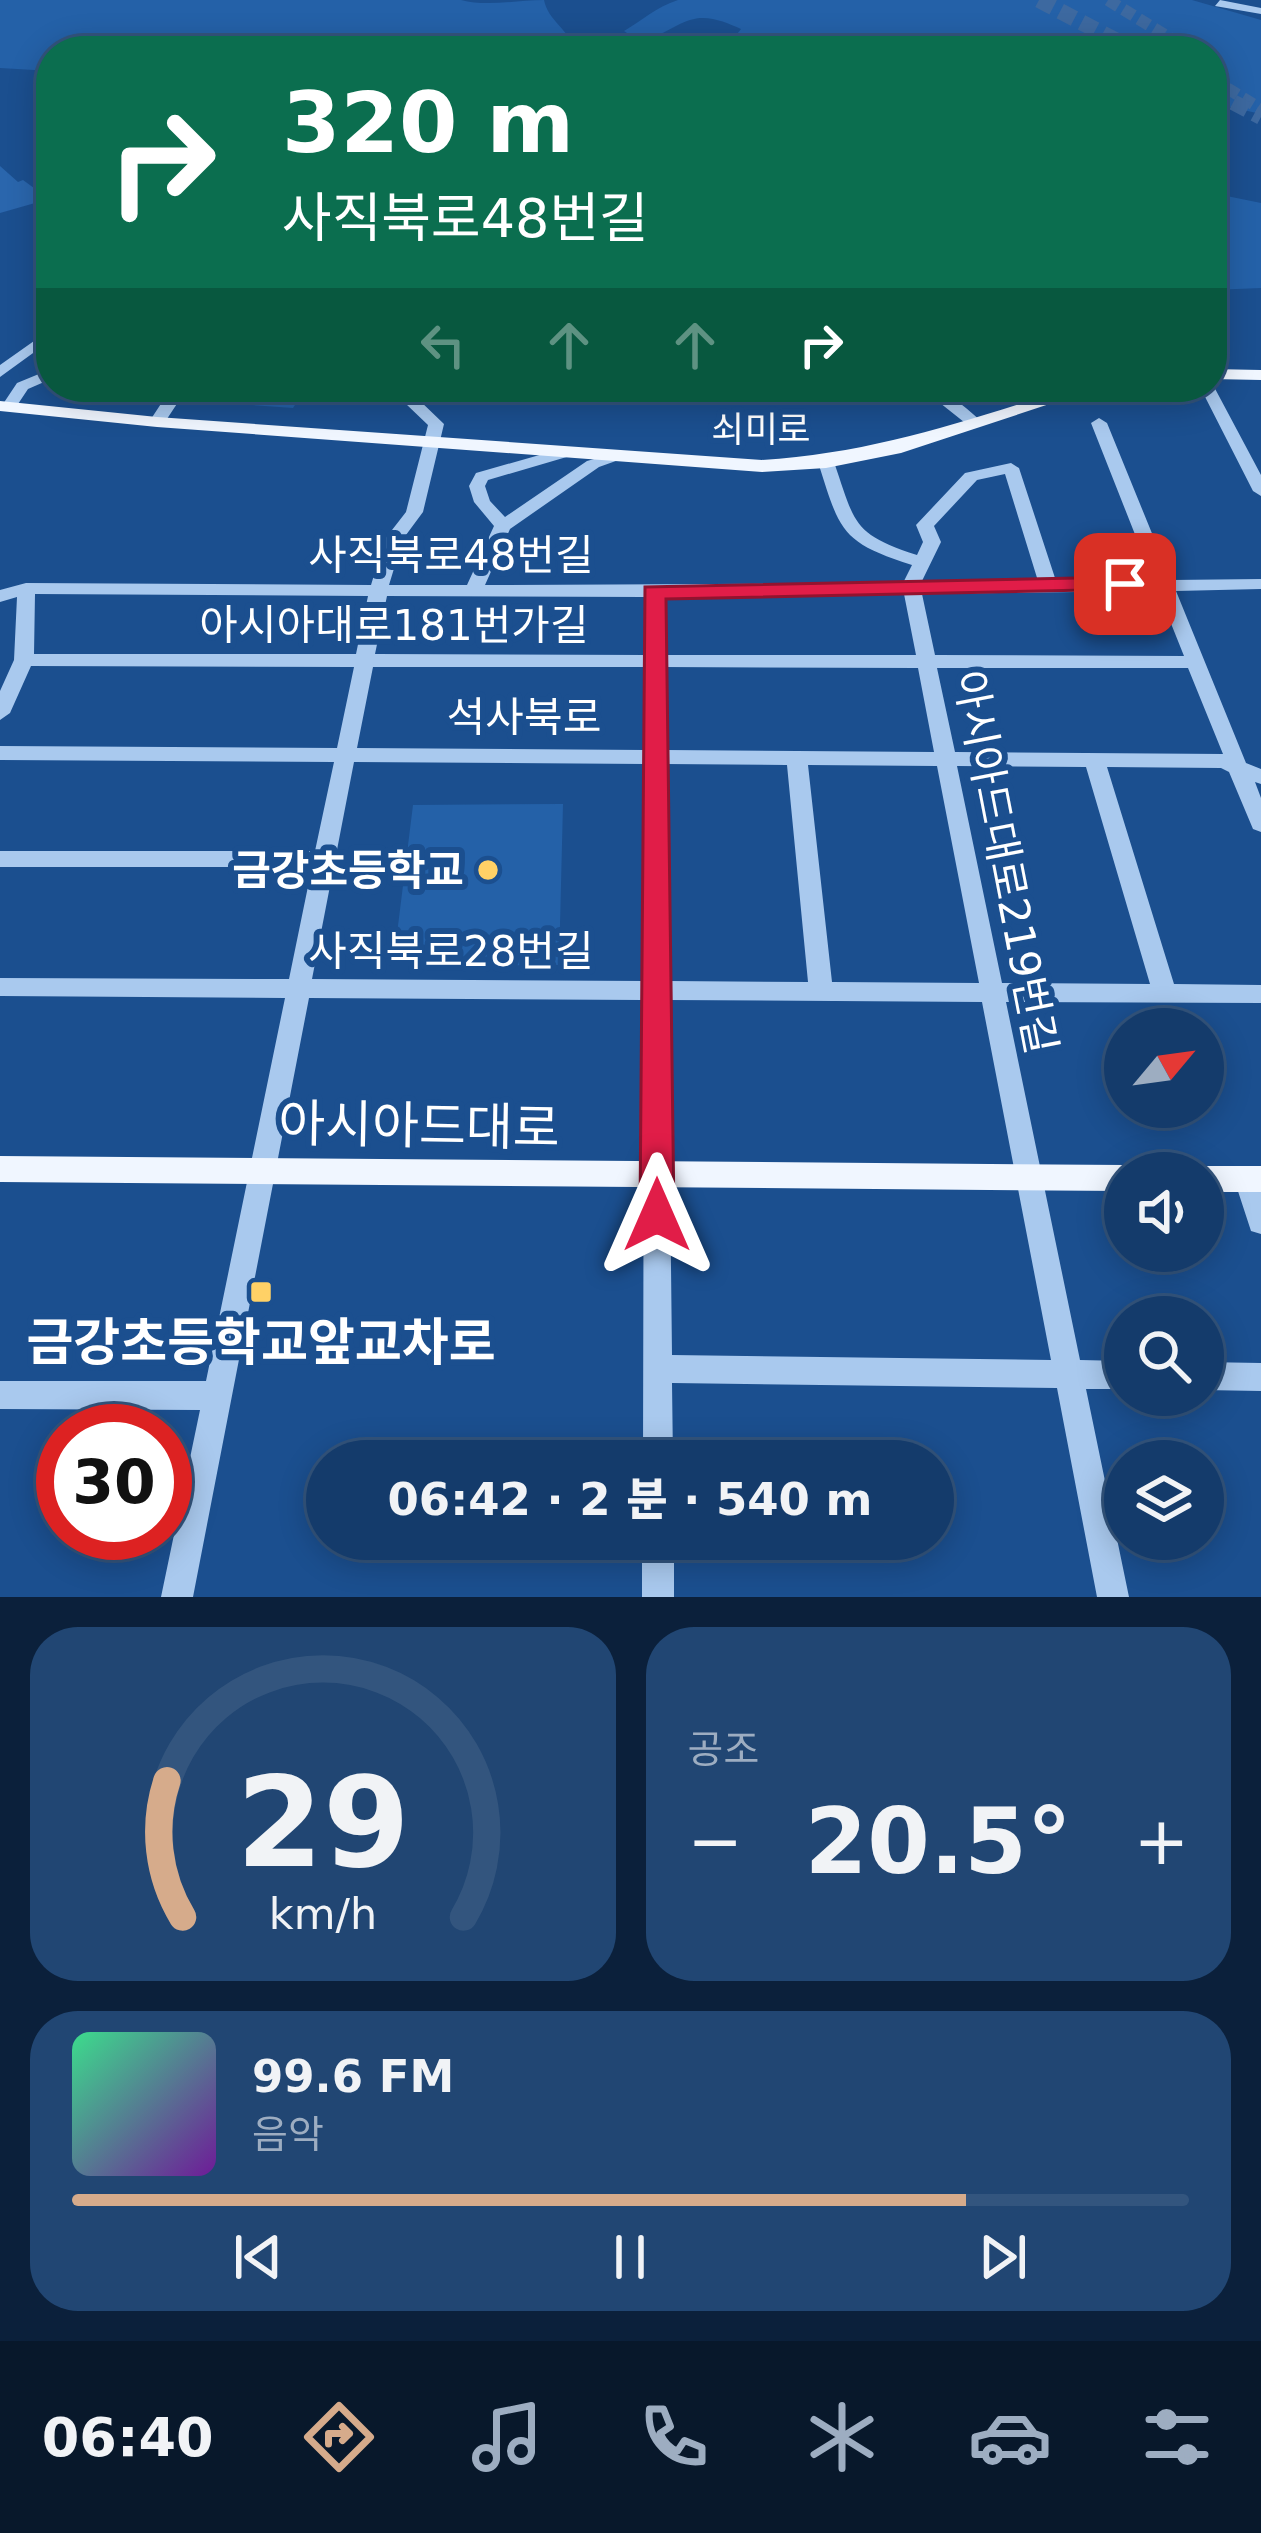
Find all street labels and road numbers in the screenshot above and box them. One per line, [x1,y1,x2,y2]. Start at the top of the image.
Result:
street label: 쇠미로 [711,409,811,450]
street label: 사직북로48번길 [308,531,594,580]
street label: 아시아대로181번가길 [199,601,589,650]
street label: 아시아드대로219번길 [944,666,1066,1058]
street label: 석사북로 [447,693,601,742]
street label: 사직북로28번길 [308,927,594,976]
street label: 아시아드대로 [278,1094,560,1158]

